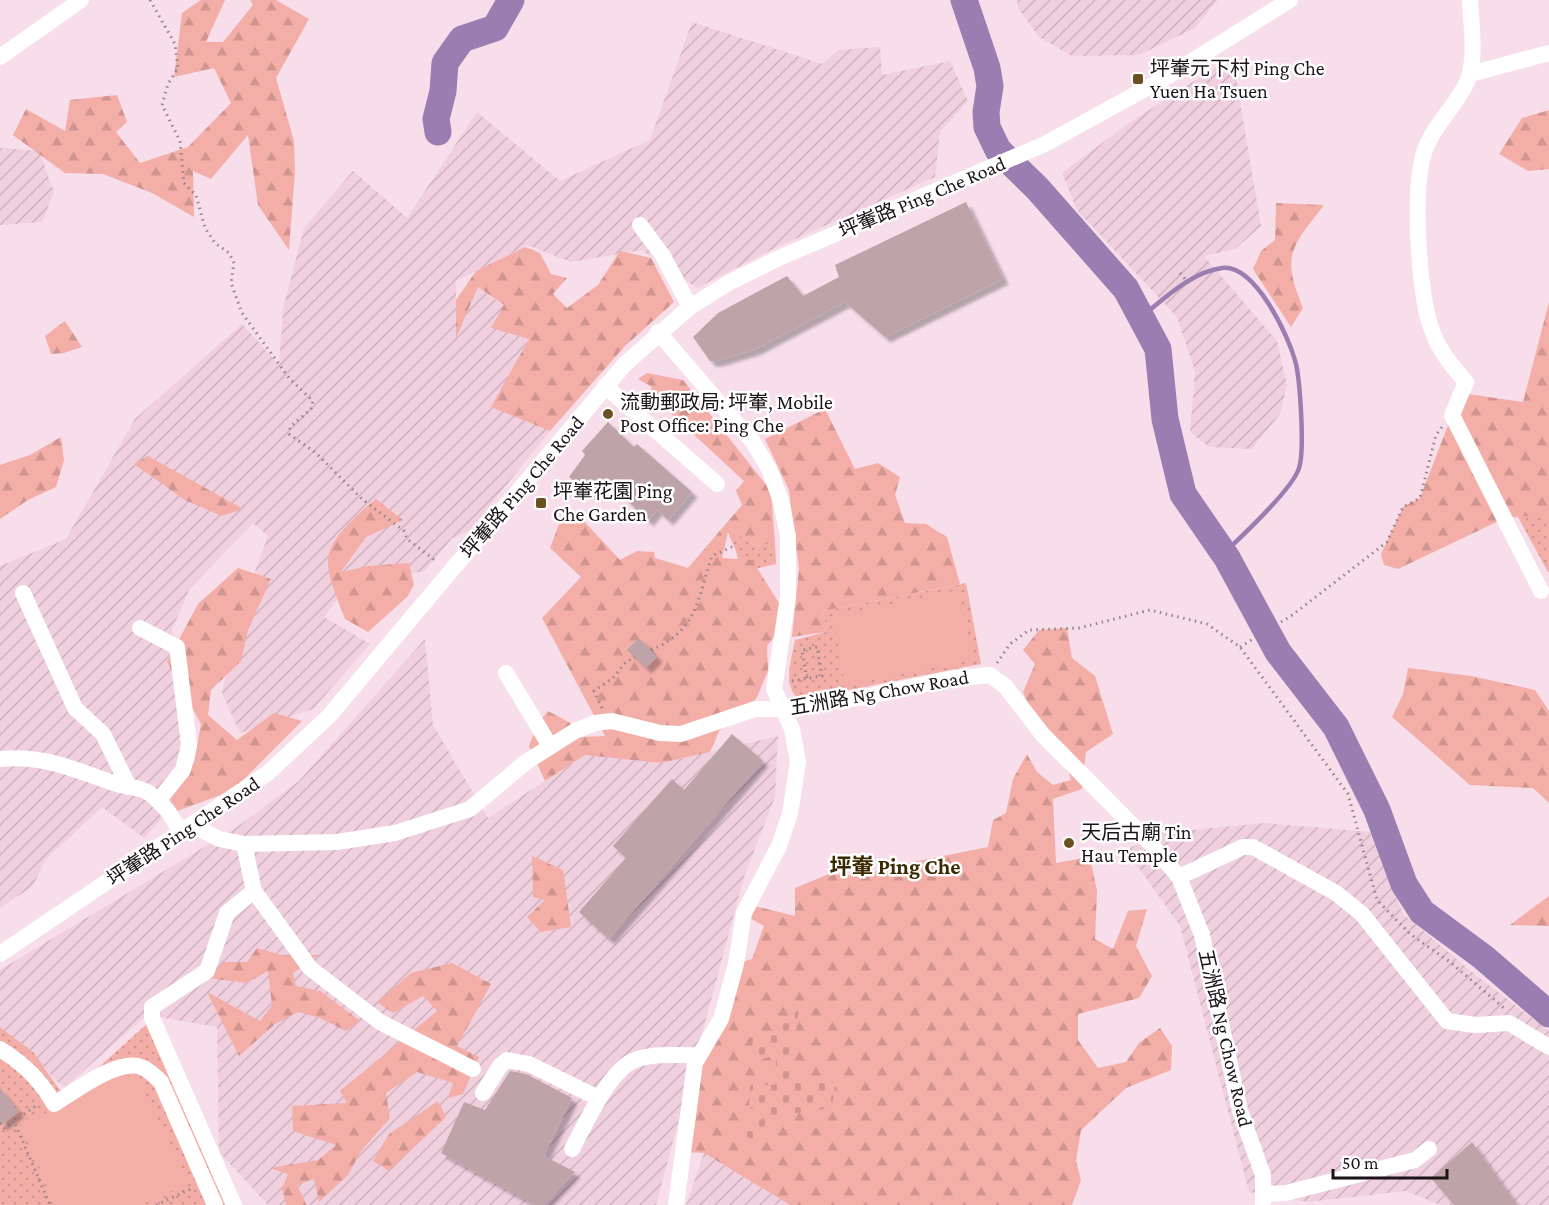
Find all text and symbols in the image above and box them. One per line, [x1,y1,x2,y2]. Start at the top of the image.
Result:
place label: 坪輋元下村 Ping Che Yuen Ha Tsuen [1150,57,1325,102]
marker: 坪輋元下村 Ping Che Yuen Ha Tsuen [1131,72,1145,86]
street label: 坪輋路 Ping Che Road [835,152,1009,243]
place label: 流動郵政局: 坪輋, Mobile Post Office: Ping Che [620,391,833,437]
marker: 流動郵政局: 坪輋, Mobile Post Office: Ping Che [601,407,615,421]
street label: 坪輋路 Ping Che Road [456,411,589,563]
place label: 坪輋花園 Ping Che Garden [553,480,673,525]
marker: 坪輋花園 Ping Che Garden [534,496,548,510]
street label: 五洲路 Ng Chow Road [788,665,971,720]
street label: 坪輋路 Ping Che Road [103,772,264,891]
place label: 天后古廟 Tin Hau Temple [1081,821,1192,867]
marker: 天后古廟 Tin Hau Temple [1062,836,1076,850]
district label: 坪輋 Ping Che [829,854,961,879]
street label: 五洲路 Ng Chow Road [1194,947,1257,1130]
scale bar [1333,1142,1447,1180]
text: 50 m [1342,1153,1379,1173]

